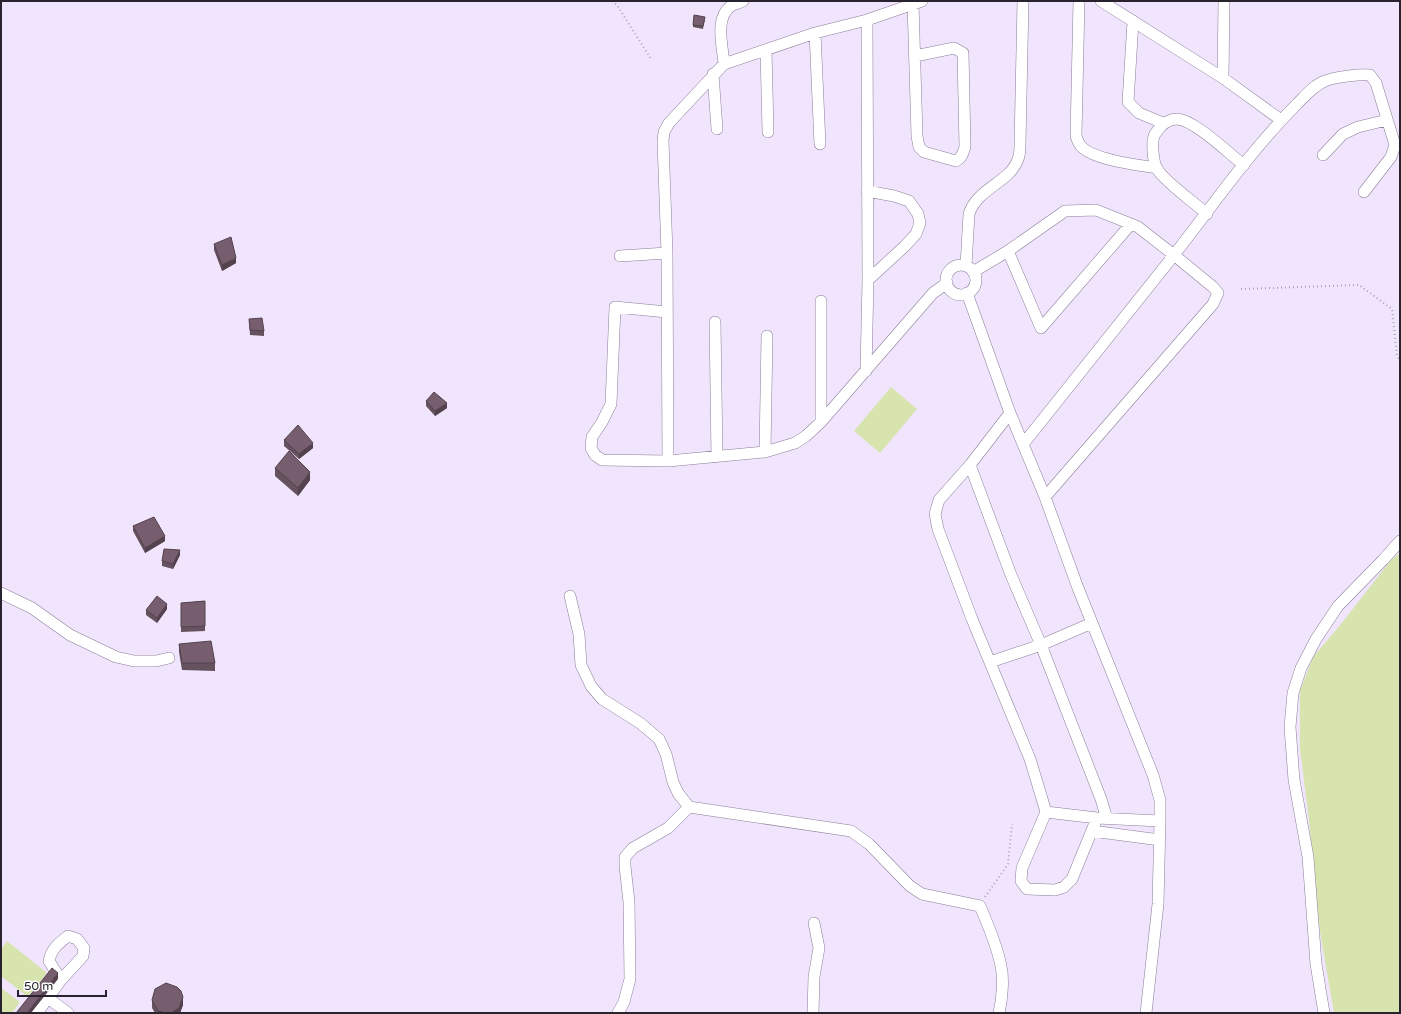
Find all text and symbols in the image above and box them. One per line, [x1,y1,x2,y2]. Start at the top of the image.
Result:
scale bar [18,972,106,998]
text: 50 m [24,979,53,993]

